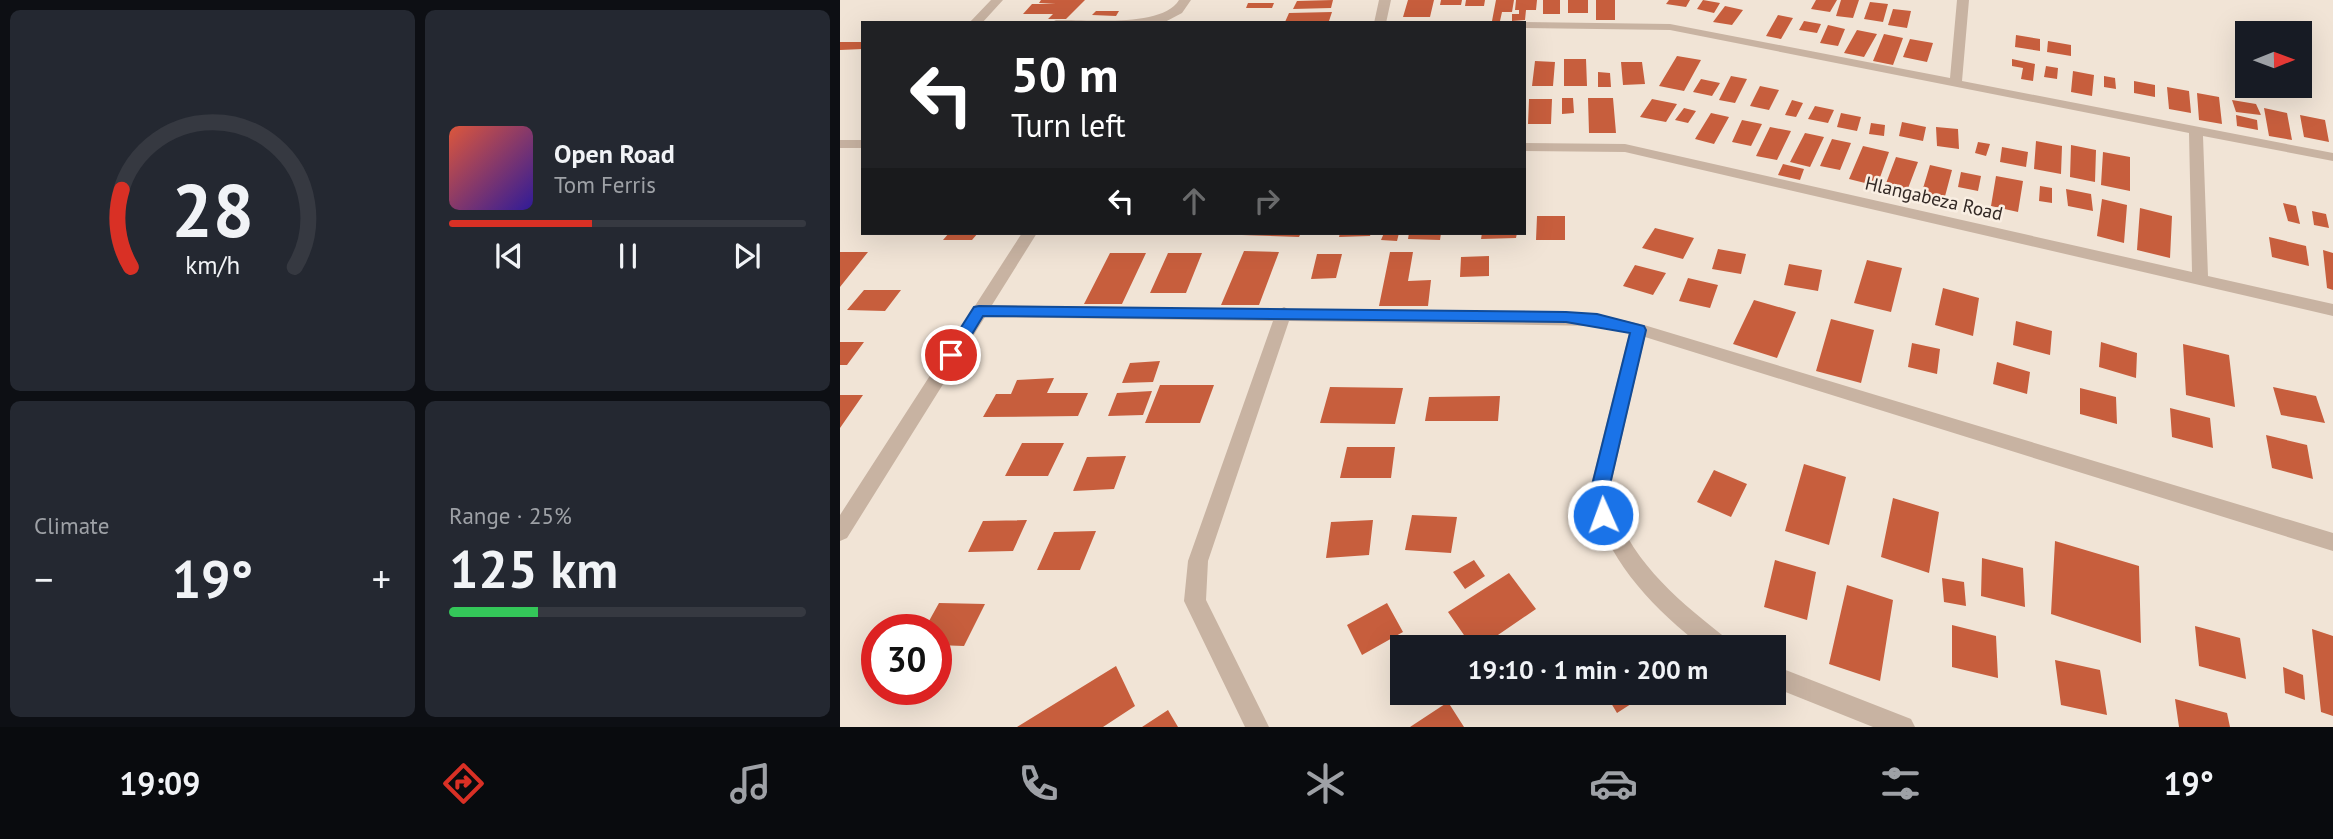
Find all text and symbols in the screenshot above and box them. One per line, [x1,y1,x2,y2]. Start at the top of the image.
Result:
north arrow [2235,21,2312,98]
map controls [2235,21,2312,98]
text: 50 m [1011,42,1118,106]
icon: left [896,49,987,140]
text: Turn left [1011,104,1126,146]
text: Open Road [554,137,675,170]
text: 28 [171,163,254,257]
text: Tom Ferris [554,170,656,199]
street label: Hlangabeza Road [1863,170,2005,226]
icon: left [1102,182,1140,220]
icon: ahead [1175,182,1213,220]
icon: right [1248,182,1286,220]
icon: previous [490,237,528,275]
icon: pause [609,237,647,275]
icon: next [728,237,766,275]
text: km/h [185,249,240,281]
pin [921,325,981,385]
icon: arrive [932,336,970,374]
position arrow [1566,478,1640,552]
text: Range · 25% [449,501,572,530]
text: Climate [34,511,109,540]
text: 125 km [449,535,618,602]
text: 19° [172,545,253,612]
text: − [34,554,53,603]
text: + [372,554,391,603]
speed limit sign: 30 [861,614,952,705]
text: 19:10 · 1 min · 200 m [1468,653,1708,686]
icon: directions [439,759,488,808]
icon: music [726,759,775,808]
icon: phone [1014,759,1063,808]
icon: climate [1301,759,1350,808]
icon: car [1589,759,1638,808]
icon: filters [1876,759,1925,808]
text: 19:09 [119,762,200,804]
text: 19° [2163,762,2214,804]

